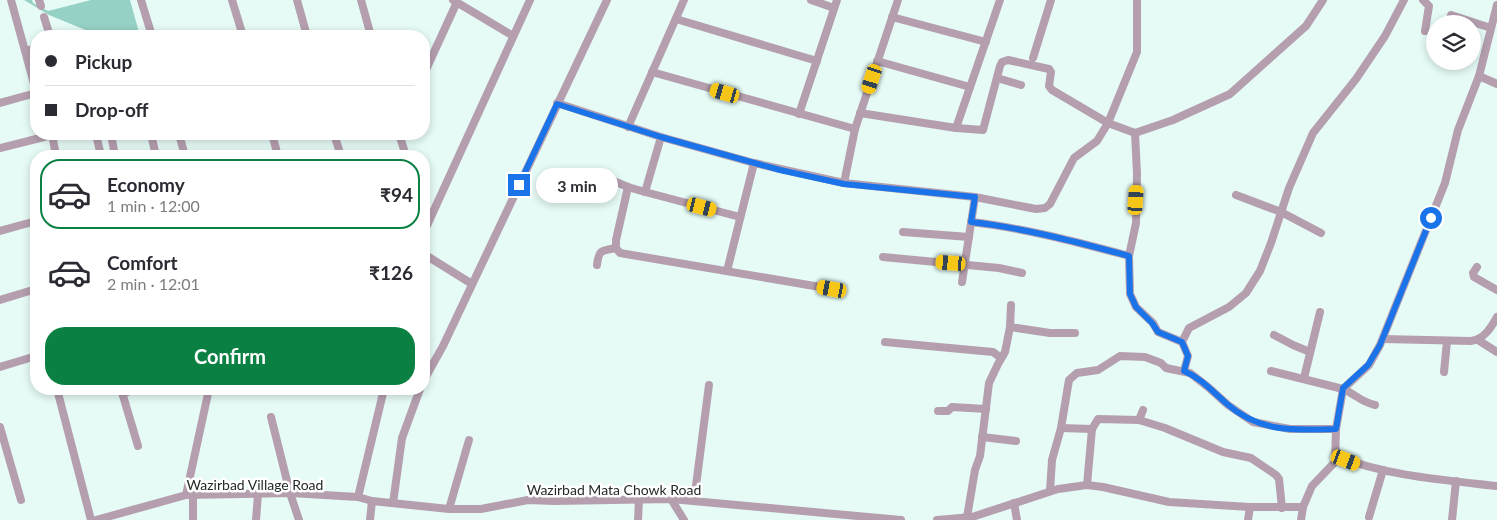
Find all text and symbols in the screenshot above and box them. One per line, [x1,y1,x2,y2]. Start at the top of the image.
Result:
map controls [1426,15,1481,70]
button: layers [1426,15,1481,70]
text: Pickup [75,50,132,73]
car [860,62,883,96]
car [708,82,741,104]
text: Drop-off [75,98,149,121]
callout: 3 min [536,168,619,202]
icon: car [47,172,92,217]
text: Economy [107,173,185,196]
route end [508,174,530,196]
text: 3 min [557,176,597,195]
text: ₹94 [380,183,413,206]
car [1127,185,1144,215]
text: 1 min · 12:00 [107,196,200,215]
car [685,196,718,218]
route start [1420,207,1442,229]
icon: car [47,250,92,295]
text: Comfort [107,251,178,274]
car [935,254,966,272]
text: ₹126 [369,261,413,284]
text: 2 min · 12:01 [107,274,200,293]
car [815,279,848,299]
button: Confirm [45,327,415,385]
car [1329,448,1362,472]
street label: Wazirbad Village Road [187,476,323,493]
street label: Wazirbad Mata Chowk Road [527,481,701,498]

